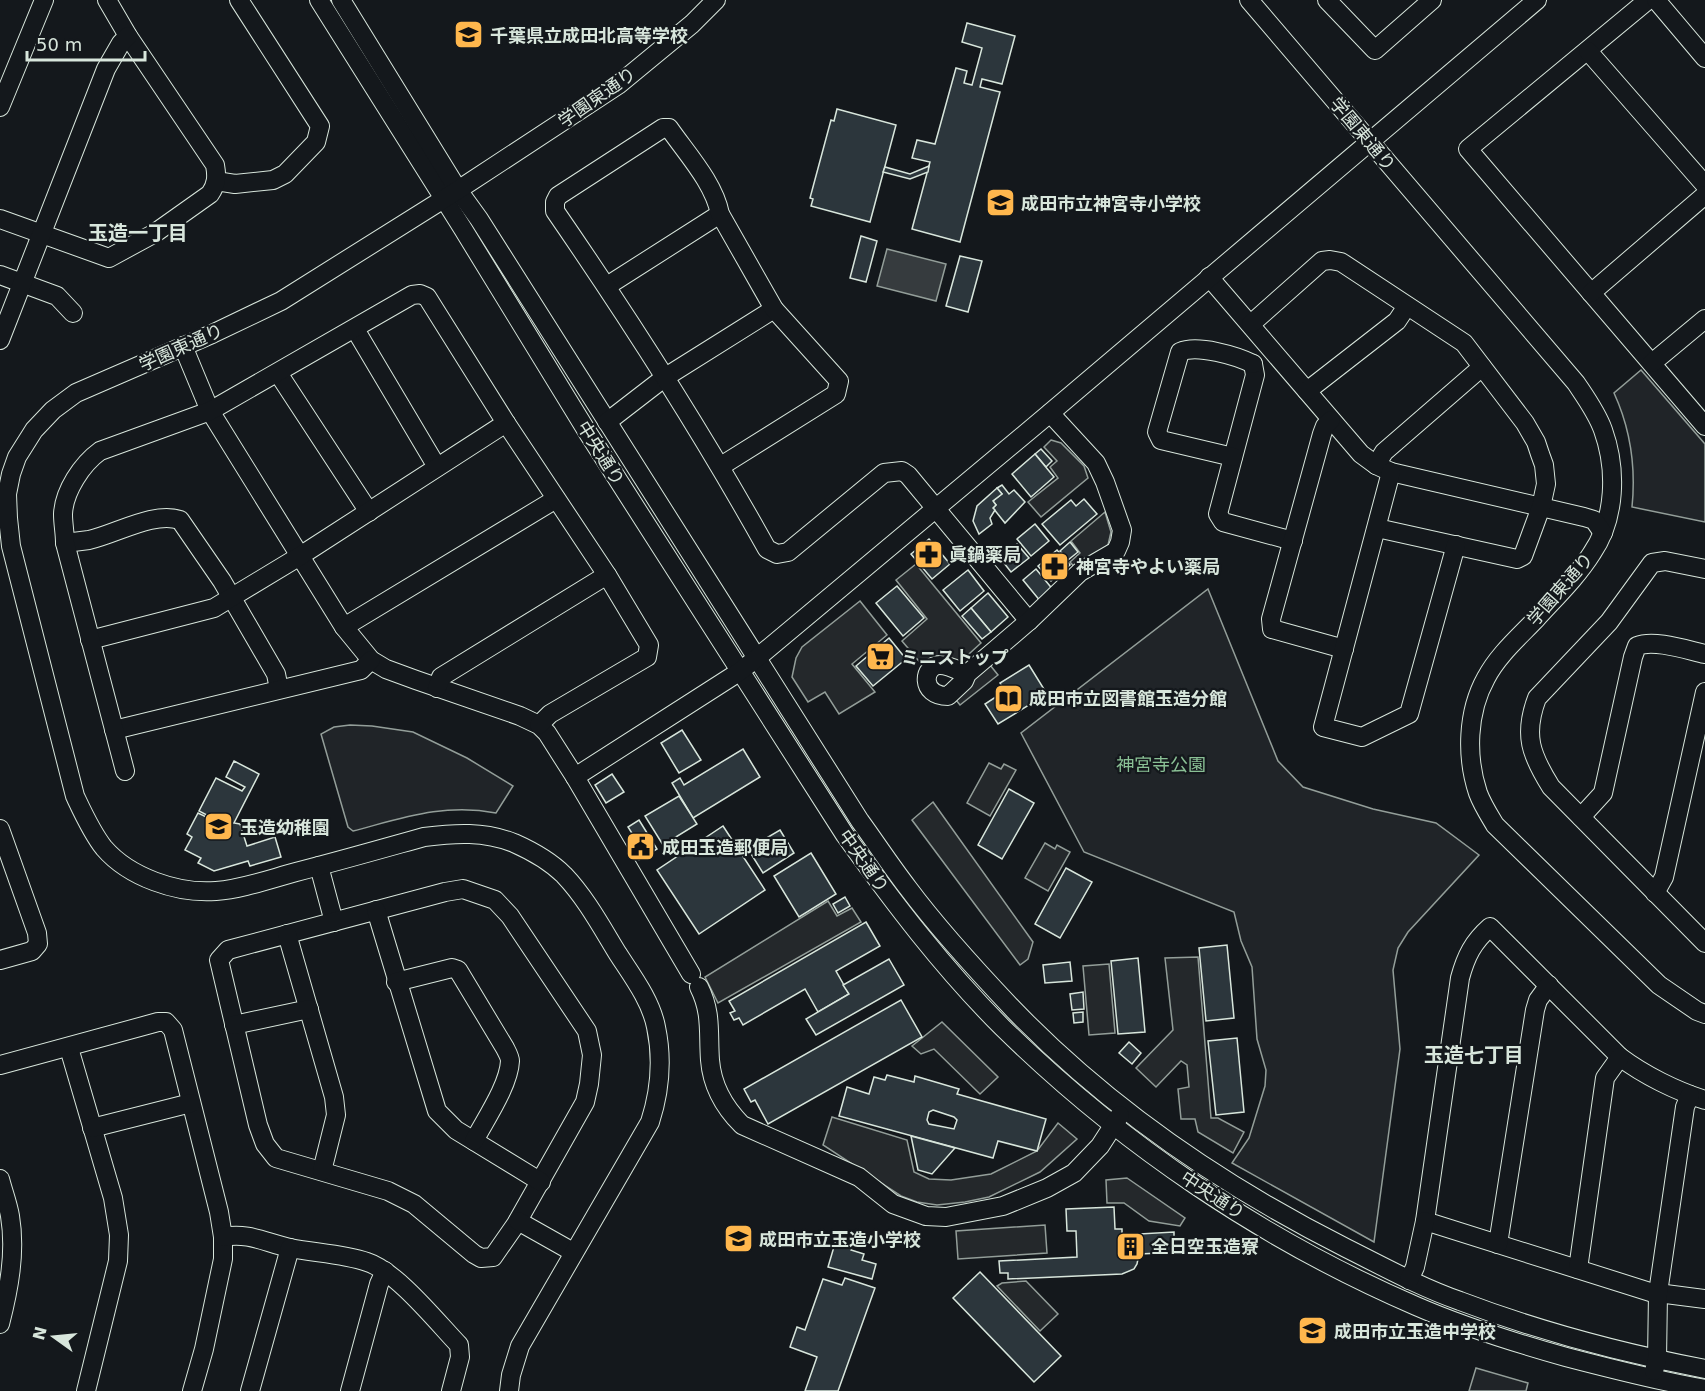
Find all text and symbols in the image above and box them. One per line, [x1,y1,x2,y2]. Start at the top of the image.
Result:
school or university icon: 千葉県立成田北高等学校 [453,19,485,51]
scale bar [27,24,146,62]
place label: 千葉県立成田北高等学校 [490,25,688,46]
text: 50 m [36,34,82,55]
street label: 学園東通り [554,63,640,131]
street label: 学園東通り [1326,93,1400,175]
school or university icon: 成田市立神宮寺小学校 [984,187,1016,219]
place label: 成田市立神宮寺小学校 [1021,193,1201,214]
district label: 玉造一丁目 [88,221,188,245]
street label: 学園東通り [136,319,226,375]
street label: 中央通り [573,417,629,489]
pharmacy icon: 眞鍋薬局 [912,538,944,570]
place label: 眞鍋薬局 [949,544,1021,565]
street label: 学園東通り [1523,548,1597,630]
pharmacy icon: 神宮寺やよい薬局 [1039,550,1071,582]
place label: 神宮寺やよい薬局 [1076,556,1220,577]
supermarket icon: ミニストップ [864,641,896,673]
place label: ミニストップ [901,647,1009,668]
library icon: 成田市立図書館玉造分館 [992,682,1024,714]
place label: 成田市立図書館玉造分館 [1029,688,1227,709]
park label: 神宮寺公園 [1116,754,1206,775]
school or university icon: 玉造幼稚園 [203,811,235,843]
place label: 玉造幼稚園 [240,817,330,838]
street label: 中央通り [835,825,893,897]
public building icon: 成田玉造郵便局 [625,831,657,863]
place label: 成田玉造郵便局 [662,837,788,858]
district label: 玉造七丁目 [1424,1043,1524,1067]
street label: 中央通り [1177,1167,1249,1223]
school or university icon: 成田市立玉造小学校 [722,1223,754,1255]
place label: 成田市立玉造小学校 [759,1229,921,1250]
building icon: 全日空玉造寮 [1114,1230,1146,1262]
place label: 全日空玉造寮 [1151,1236,1259,1257]
north arrow [24,1307,84,1367]
school or university icon: 成田市立玉造中学校 [1297,1315,1329,1347]
place label: 成田市立玉造中学校 [1334,1321,1496,1342]
text: N [29,1324,51,1342]

